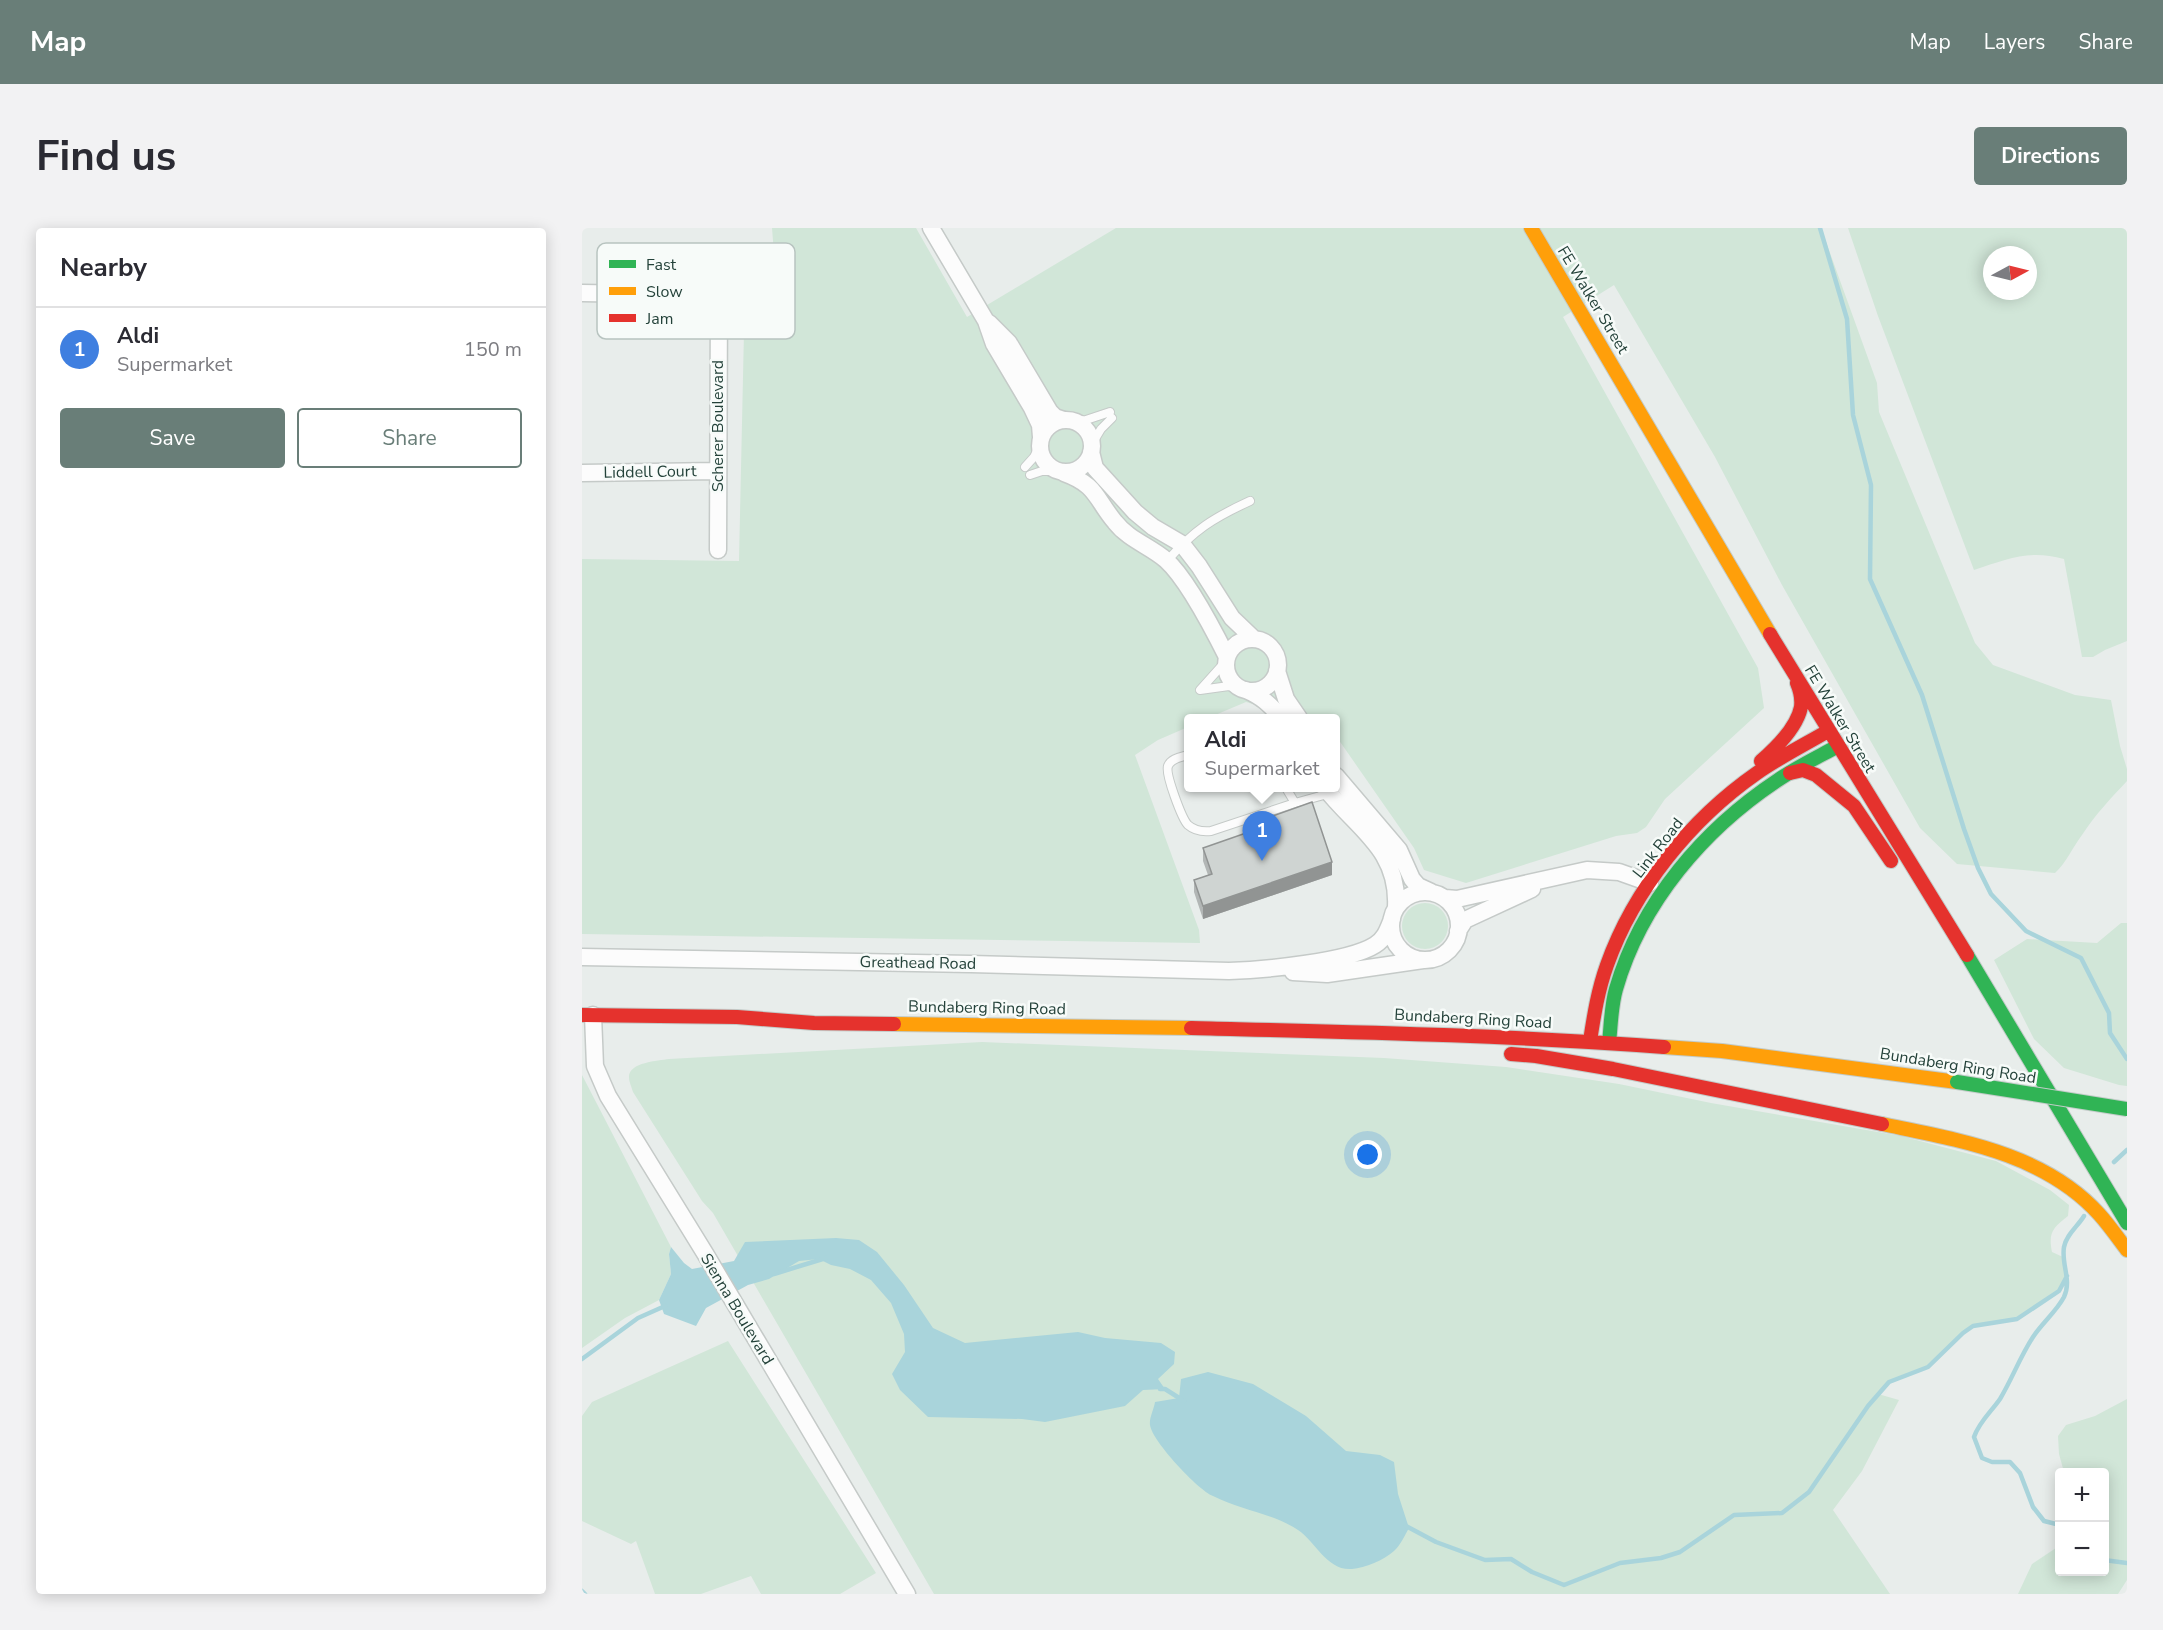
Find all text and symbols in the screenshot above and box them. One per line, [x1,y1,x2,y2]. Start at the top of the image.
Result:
text: Map [30,23,86,61]
text: Map [1909,28,1951,56]
text: Layers [1984,28,2045,56]
text: Share [2078,28,2133,56]
button: Directions [1974,127,2127,185]
text: Find us [36,128,176,185]
street label: FE Walker Street [1552,242,1634,358]
legend [597,243,795,339]
north arrow [1983,246,2037,300]
text: Nearby [60,250,147,285]
text: Fast [646,254,677,276]
text: Slow [646,281,683,303]
text: Jam [645,308,673,330]
text: Aldi [117,321,159,351]
text: 1 [74,336,86,363]
text: 150 m [464,336,522,363]
text: Supermarket [117,351,232,378]
street label: Scherer Boulevard [707,360,729,492]
button: Save [60,408,285,468]
button: Share [297,408,522,468]
street label: Liddell Court [603,460,697,484]
street label: FE Walker Street [1799,661,1881,777]
popup [1184,714,1340,792]
text: Aldi [1204,725,1246,755]
text: Supermarket [1204,755,1320,782]
pin: 1 [1242,812,1282,861]
street label: Link Road [1628,813,1688,883]
street label: Greathead Road [860,951,976,975]
street label: Bundaberg Ring Road [908,996,1066,1020]
street label: Bundaberg Ring Road [1394,1004,1552,1034]
street label: Bundaberg Ring Road [1878,1043,2038,1089]
your location [1353,1140,1382,1169]
street label: Sienna Boulevard [695,1249,779,1369]
map controls [2055,1468,2109,1576]
button: + [2055,1468,2109,1522]
button: − [2055,1522,2109,1576]

